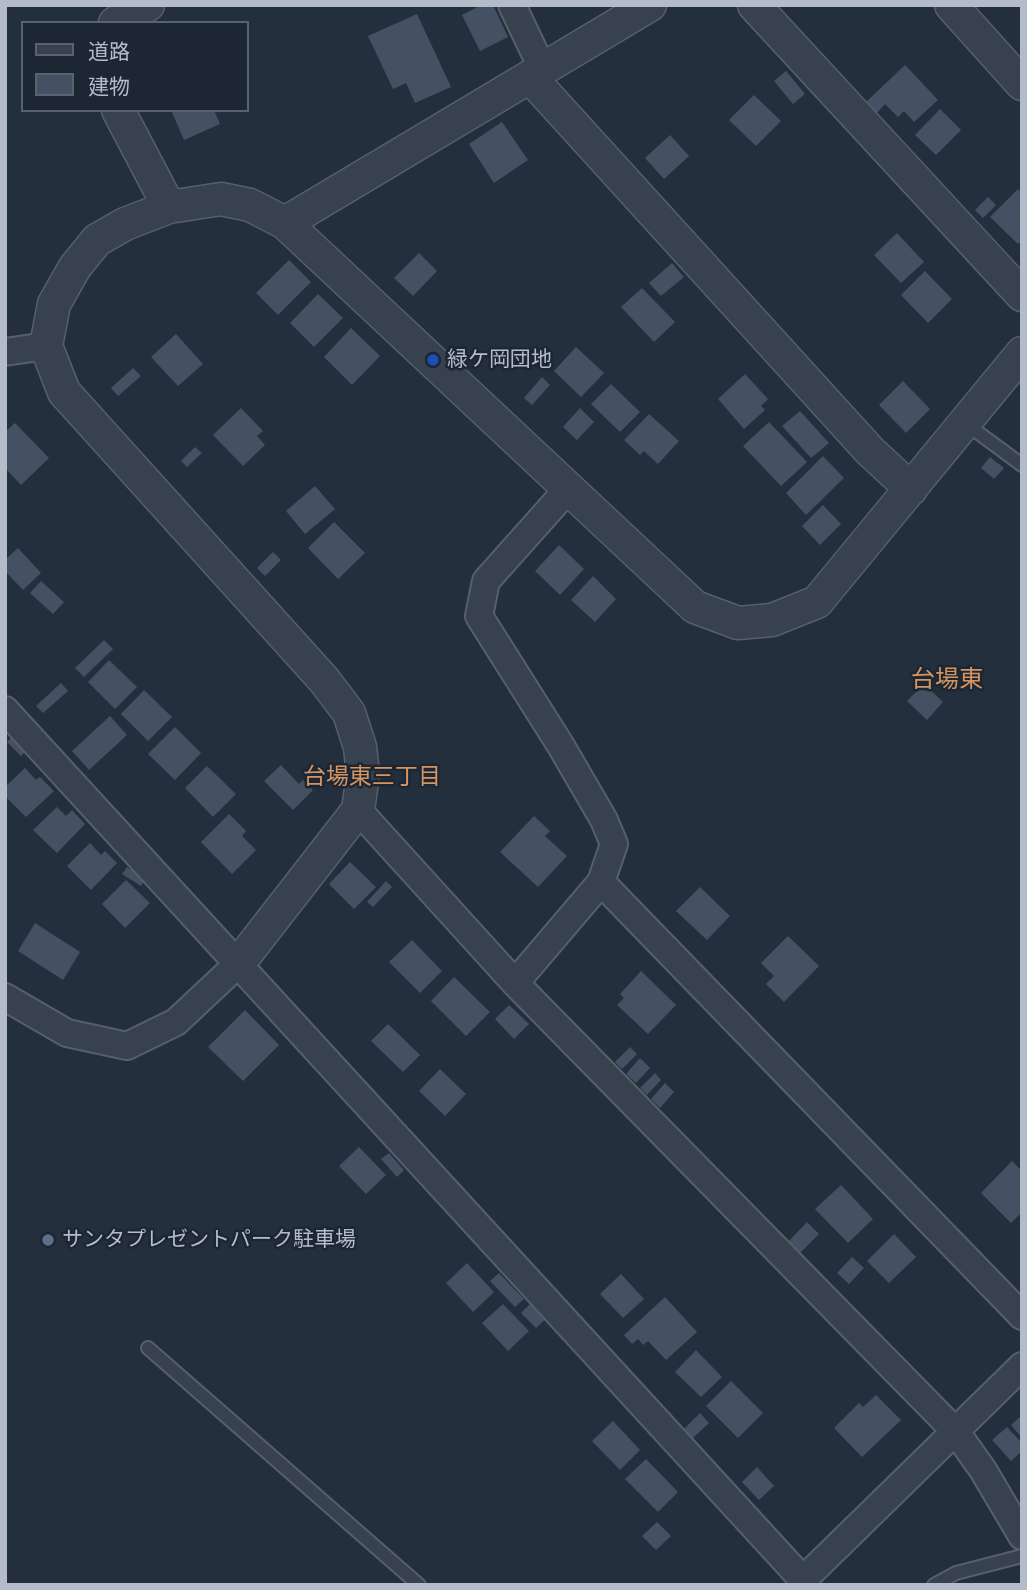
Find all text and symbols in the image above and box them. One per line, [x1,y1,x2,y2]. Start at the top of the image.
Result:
legend [21,21,248,112]
text: 道路 [88,38,130,64]
text: 建物 [88,73,130,99]
place label: 緑ケ岡団地 [447,347,552,373]
marker: 緑ケ岡団地 [425,352,441,368]
district label: 台場東 [911,666,983,694]
district label: 台場東三丁目 [303,763,441,791]
place label: サンタプレゼントパーク駐車場 [62,1227,356,1253]
marker: サンタプレゼントパーク駐車場 [40,1232,56,1248]

